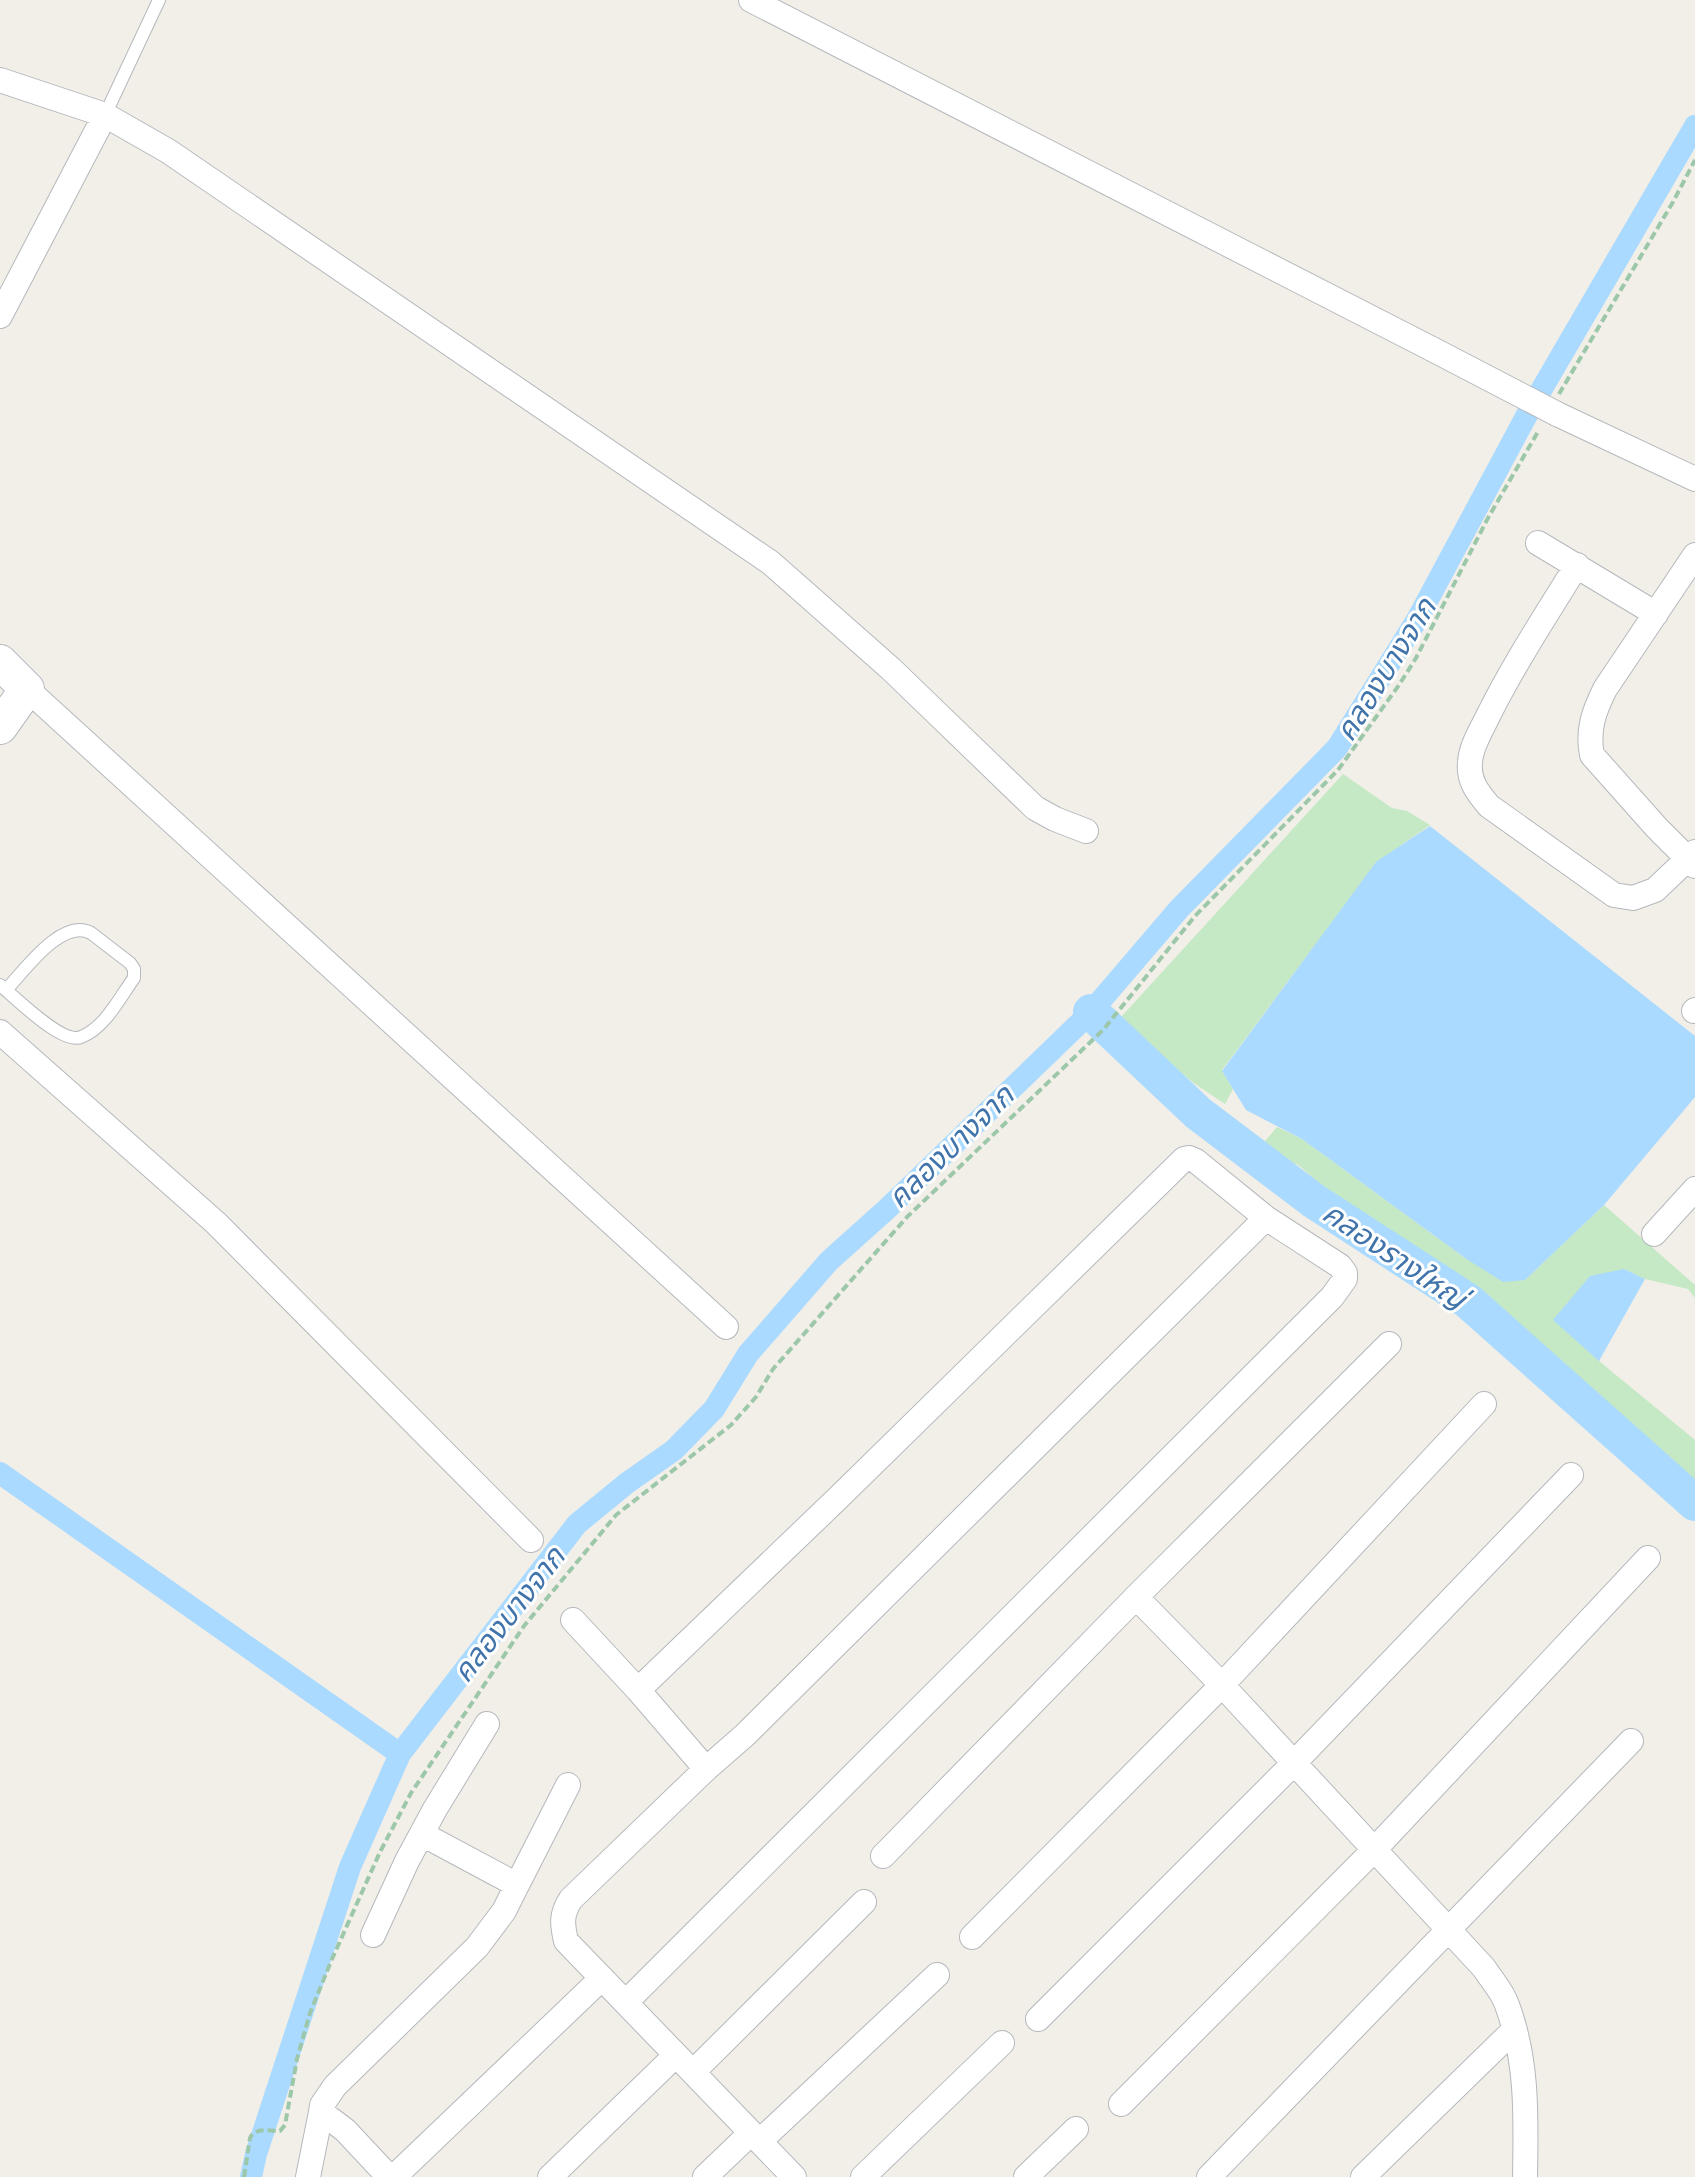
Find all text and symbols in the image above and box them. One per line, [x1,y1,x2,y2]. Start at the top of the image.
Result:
water label: คลองบางจาก [1323,588,1448,750]
water label: คลองบางจาก [876,1073,1025,1219]
water label: คลองรางใหญ่ [1314,1190,1480,1323]
water label: คลองบางจาก [440,1535,576,1692]

